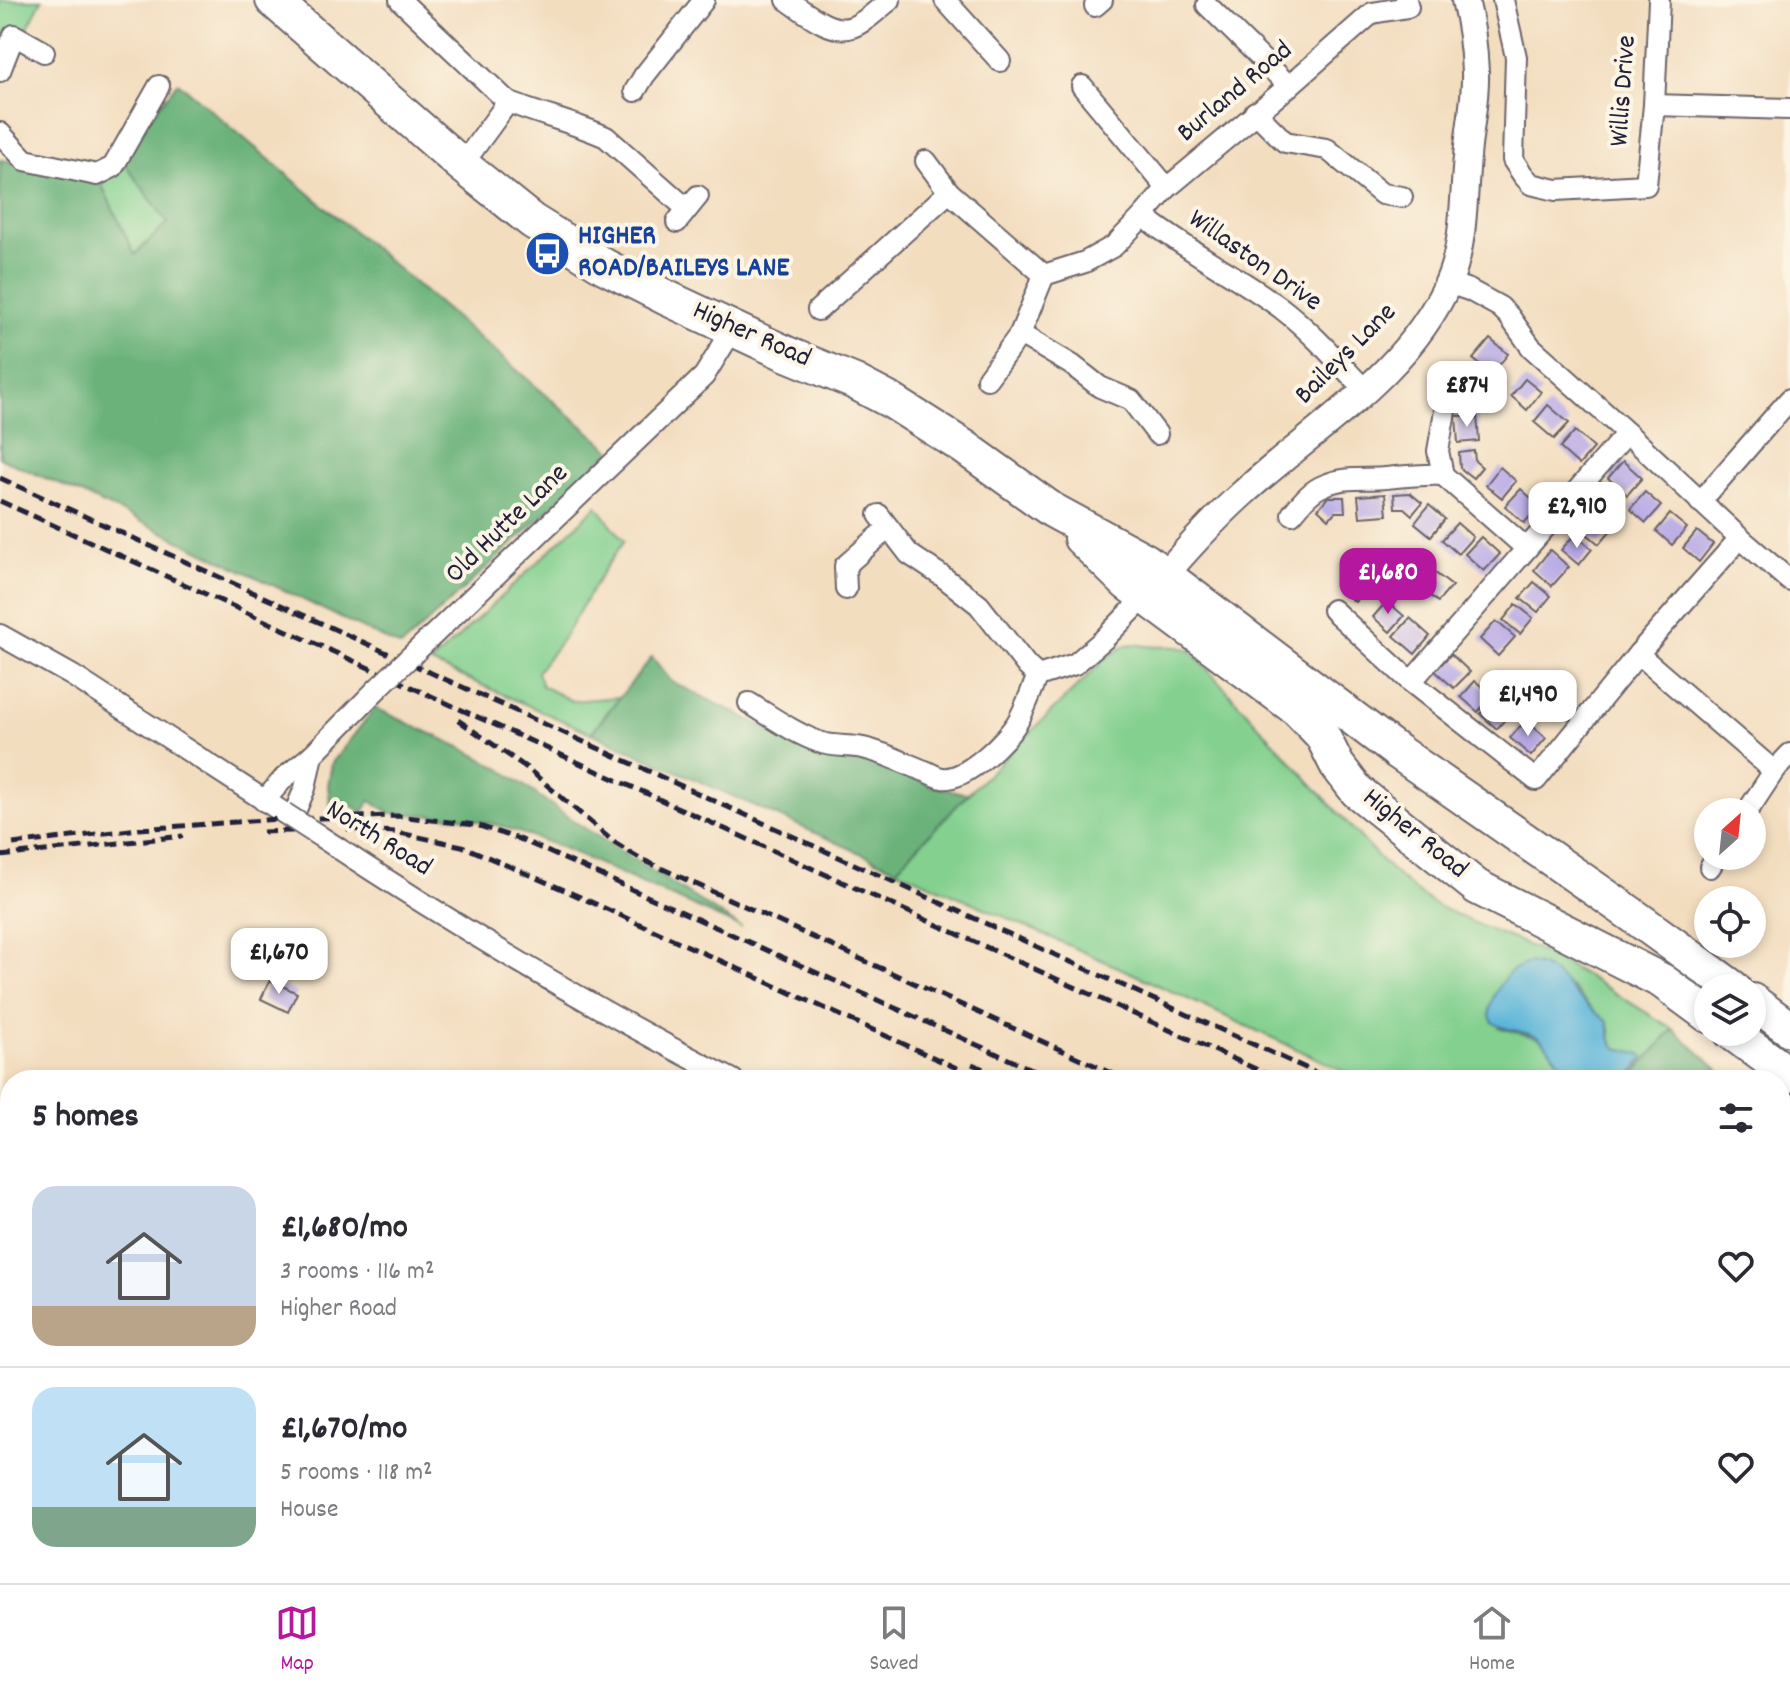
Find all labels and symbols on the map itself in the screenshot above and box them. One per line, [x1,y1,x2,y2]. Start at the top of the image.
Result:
street label: Burland Road [1169,33,1303,153]
street label: Willis Drive [1601,34,1649,148]
street label: Willaston Drive [1179,201,1329,323]
place label: HIGHER ROAD/BAILEYS LANE [578,218,789,290]
bus stop icon: HIGHER ROAD/BAILEYS LANE [523,230,571,278]
street label: Higher Road [685,292,817,380]
street label: Baileys Lane [1287,295,1407,415]
pin: £874 [1420,361,1514,429]
street label: Old Hutte Lane [437,456,579,594]
pin: £2,910 [1512,482,1642,550]
pin: £1,680 [1323,548,1453,616]
pin: £1,490 [1463,670,1593,738]
street label: Higher Road [1352,780,1476,890]
street label: North Road [317,792,439,888]
north arrow [1694,798,1766,870]
pin: £1,670 [214,928,344,996]

